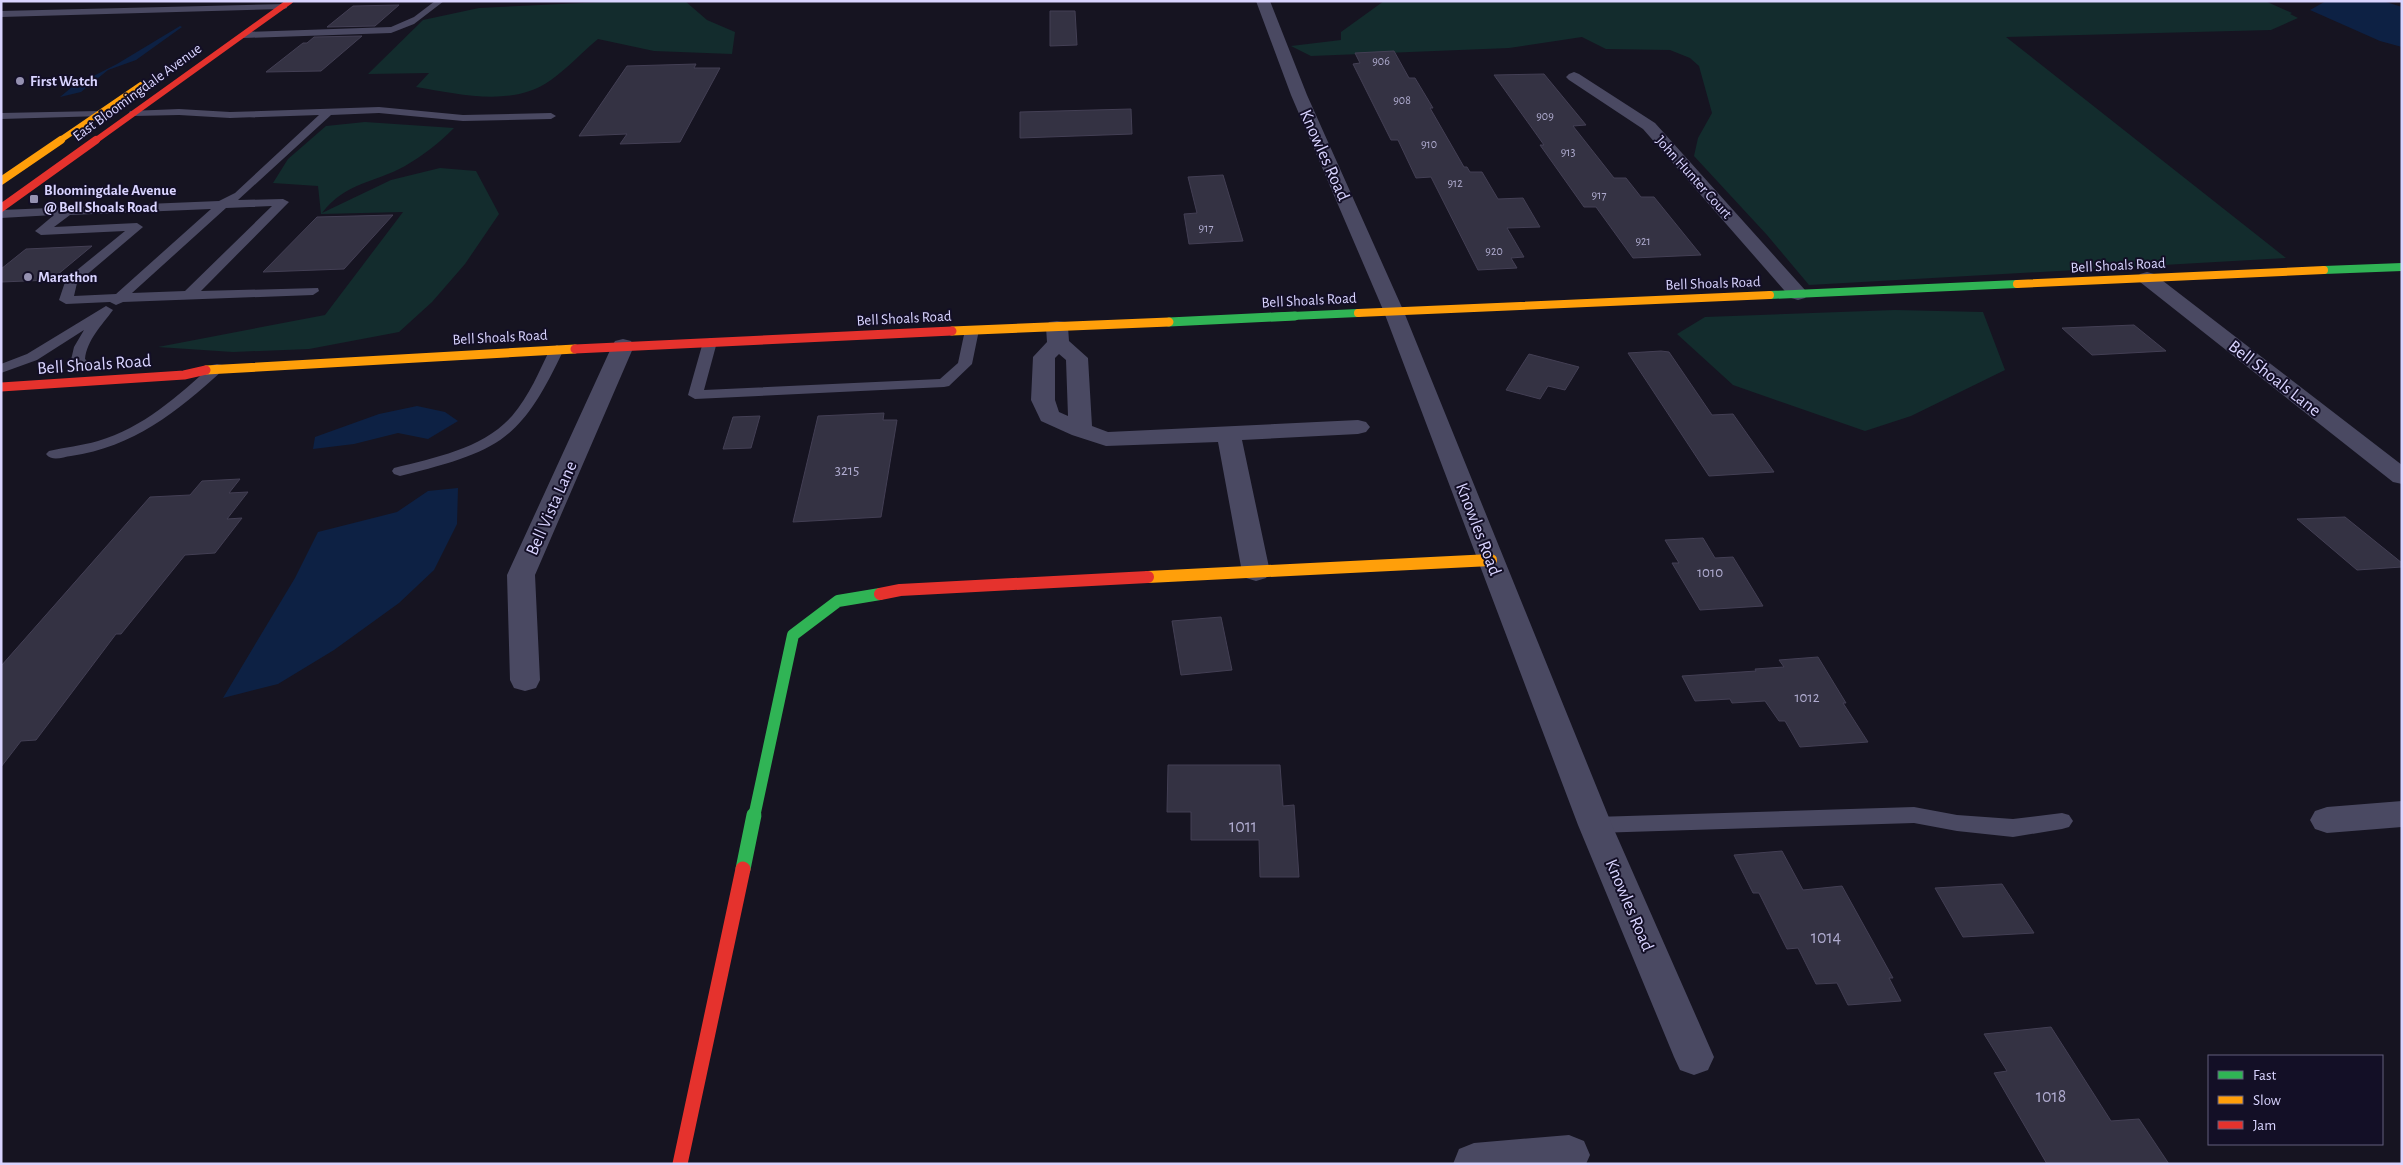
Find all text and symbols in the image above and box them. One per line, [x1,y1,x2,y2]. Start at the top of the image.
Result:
street label: East Bloomingdale Avenue [70,41,205,144]
house number: 906 [1372,55,1390,67]
place label: First Watch [30,74,98,89]
marker: First Watch [14,75,26,87]
house number: 908 [1393,94,1411,106]
street label: Knowles Road [1296,107,1352,204]
house number: 909 [1536,110,1554,122]
street label: John Hunter Court [1653,133,1735,222]
house number: 910 [1421,138,1437,150]
house number: 913 [1561,146,1575,158]
house number: 912 [1447,177,1463,189]
place label: Bloomingdale Avenue @ Bell Shoals Road [44,183,176,215]
house number: 917 [1592,189,1606,201]
marker: Bloomingdale Avenue @ Bell Shoals Road [28,193,40,205]
house number: 917 [1199,222,1213,234]
house number: 921 [1635,235,1651,247]
house number: 920 [1485,245,1503,257]
street label: Bell Shoals Road [2070,256,2166,275]
place label: Marathon [38,270,98,285]
marker: Marathon [22,271,34,283]
street label: Bell Shoals Road [1665,274,1761,293]
street label: Bell Shoals Road [1261,291,1357,310]
street label: Bell Shoals Road [856,309,952,328]
street label: Bell Shoals Road [452,328,548,347]
street label: Bell Shoals Lane [2225,337,2324,420]
street label: Bell Shoals Road [36,352,152,378]
street label: Bell Vista Lane [523,459,581,558]
house number: 3215 [835,463,859,478]
street label: Knowles Road [1452,480,1504,578]
house number: 1010 [1697,565,1723,580]
house number: 1012 [1794,690,1820,705]
house number: 1011 [1229,818,1257,836]
street label: Knowles Road [1602,857,1656,954]
house number: 1014 [1811,929,1842,947]
legend [2208,1055,2383,1145]
text: Fast [2253,1068,2277,1083]
house number: 1018 [2036,1088,2066,1106]
text: Slow [2253,1093,2281,1108]
text: Jam [2253,1118,2276,1133]

